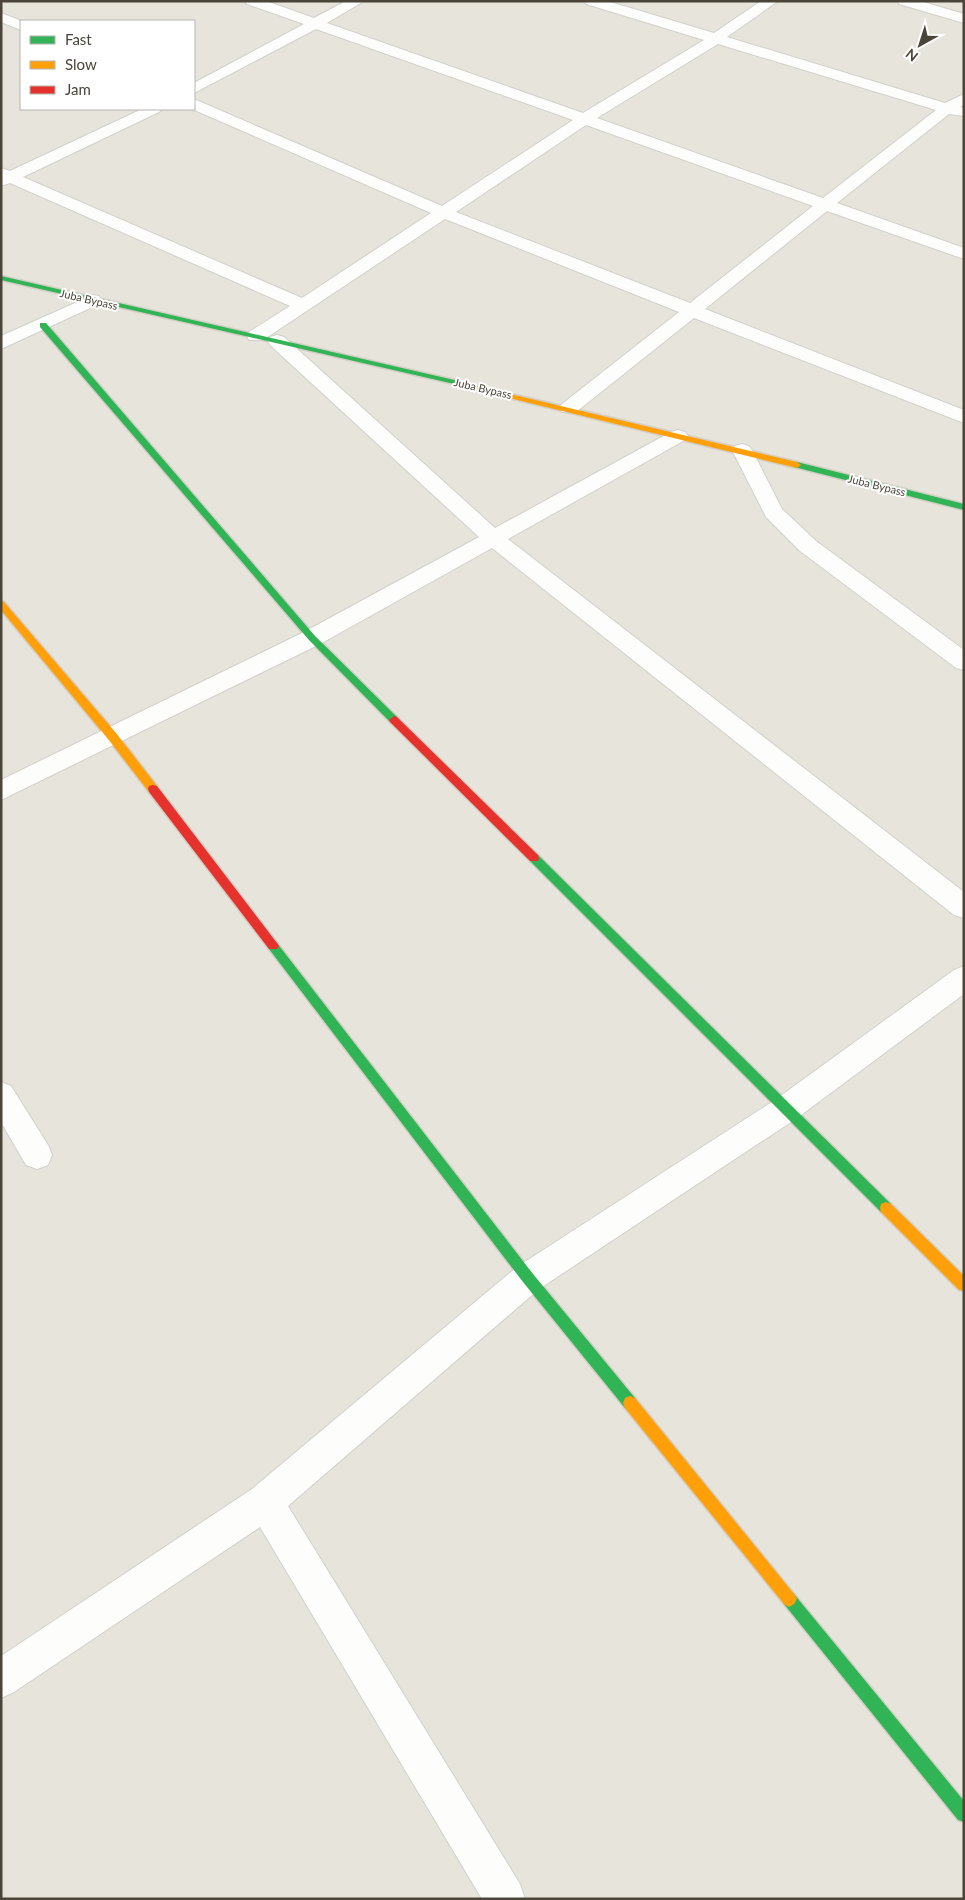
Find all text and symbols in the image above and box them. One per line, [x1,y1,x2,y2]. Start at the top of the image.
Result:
legend [20,20,195,110]
north arrow [895,20,945,70]
text: Fast [65,30,92,48]
text: N [902,45,921,65]
text: Slow [65,55,97,73]
text: Jam [65,80,91,98]
street label: Juba Bypass [59,286,119,312]
street label: Juba Bypass [453,375,513,401]
street label: Juba Bypass [847,472,907,498]

